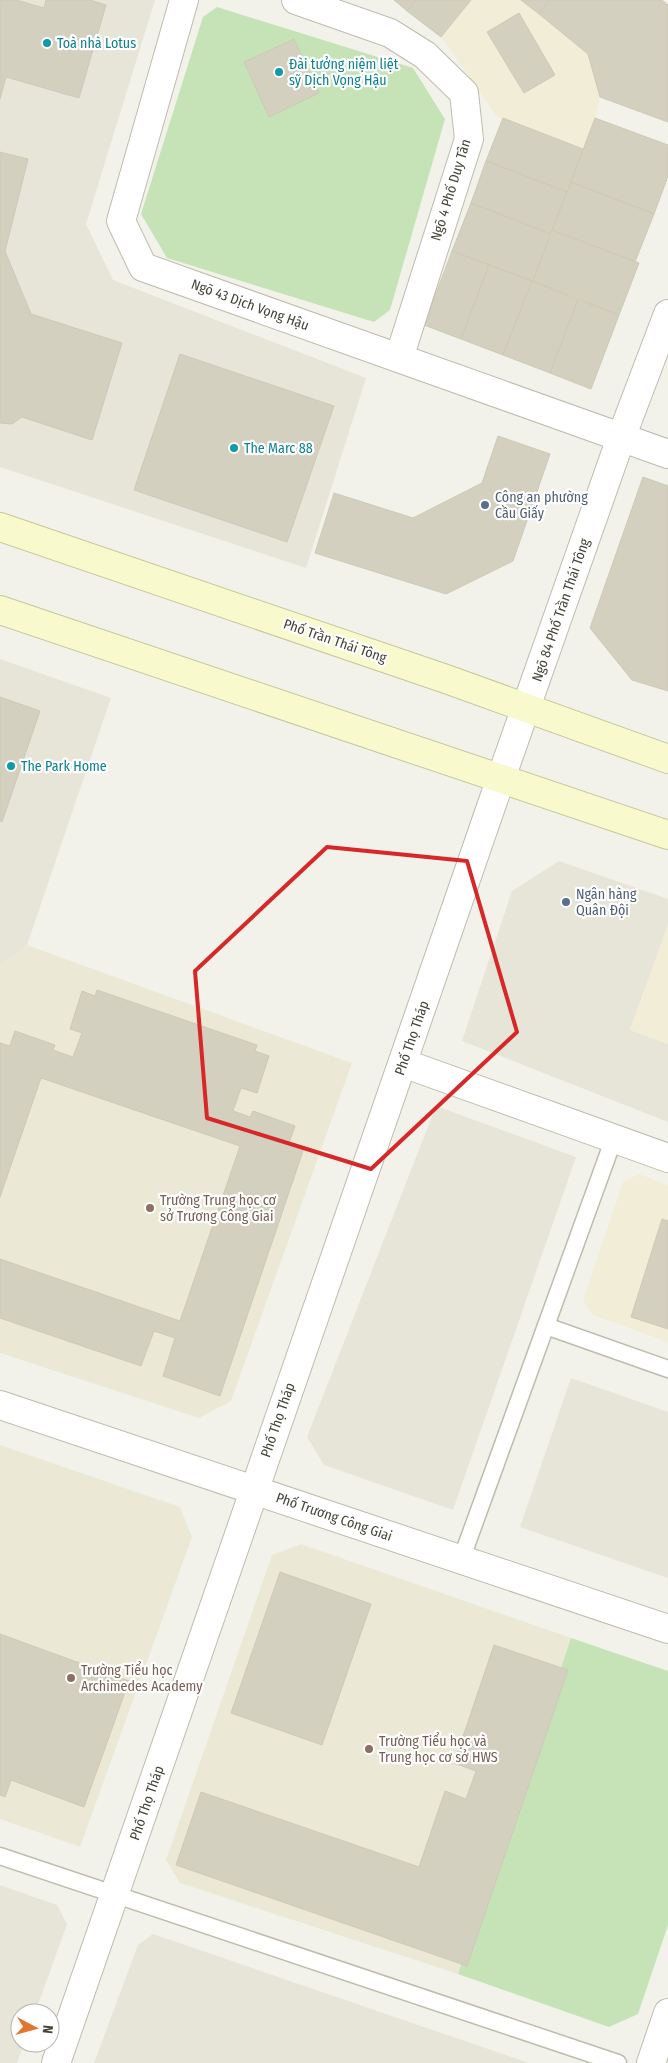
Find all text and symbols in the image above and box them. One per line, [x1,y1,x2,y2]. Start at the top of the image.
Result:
place label: Toà nhà Lotus [57,35,136,52]
marker: Toà nhà Lotus [41,37,53,49]
place label: Đài tưởng niệm liệt sỹ Dịch Vọng Hậu [289,56,399,89]
marker: Đài tưởng niệm liệt sỹ Dịch Vọng Hậu [273,66,285,78]
street label: Ngõ 4 Phố Duy Tân [426,137,475,243]
street label: Ngõ 43 Dịch Vọng Hậu [189,276,311,334]
place label: The Marc 88 [244,440,313,457]
marker: The Marc 88 [228,442,240,454]
place label: Công an phường Cầu Giấy [495,489,588,522]
marker: Công an phường Cầu Giấy [479,499,491,511]
street label: Ngõ 84 Phố Trần Thái Tông [528,535,594,684]
street label: Phố Trần Thái Tông [281,614,389,667]
place label: The Park Home [21,758,107,775]
marker: The Park Home [5,760,17,772]
place label: Ngân hàng Quân Đội [576,886,637,919]
marker: Ngân hàng Quân Đội [560,896,572,908]
street label: Phố Thọ Tháp [390,998,433,1078]
place label: Trường Trung học cơ sở Trương Công Giai [160,1192,276,1225]
marker: Trường Trung học cơ sở Trương Công Giai [144,1202,156,1214]
street label: Phố Thọ Tháp [256,1380,299,1460]
street label: Phố Trương Công Giai [274,1488,395,1545]
place label: Trường Tiểu học Archimedes Academy [81,1661,203,1695]
marker: Trường Tiểu học Archimedes Academy [65,1672,77,1684]
place label: Trường Tiểu học và Trung học cơ sở HWS [379,1732,498,1766]
marker: Trường Tiểu học và Trung học cơ sở HWS [363,1743,375,1755]
street label: Phố Thọ Tháp [125,1763,168,1843]
north arrow [10,2003,60,2053]
text: N [39,2024,56,2034]

